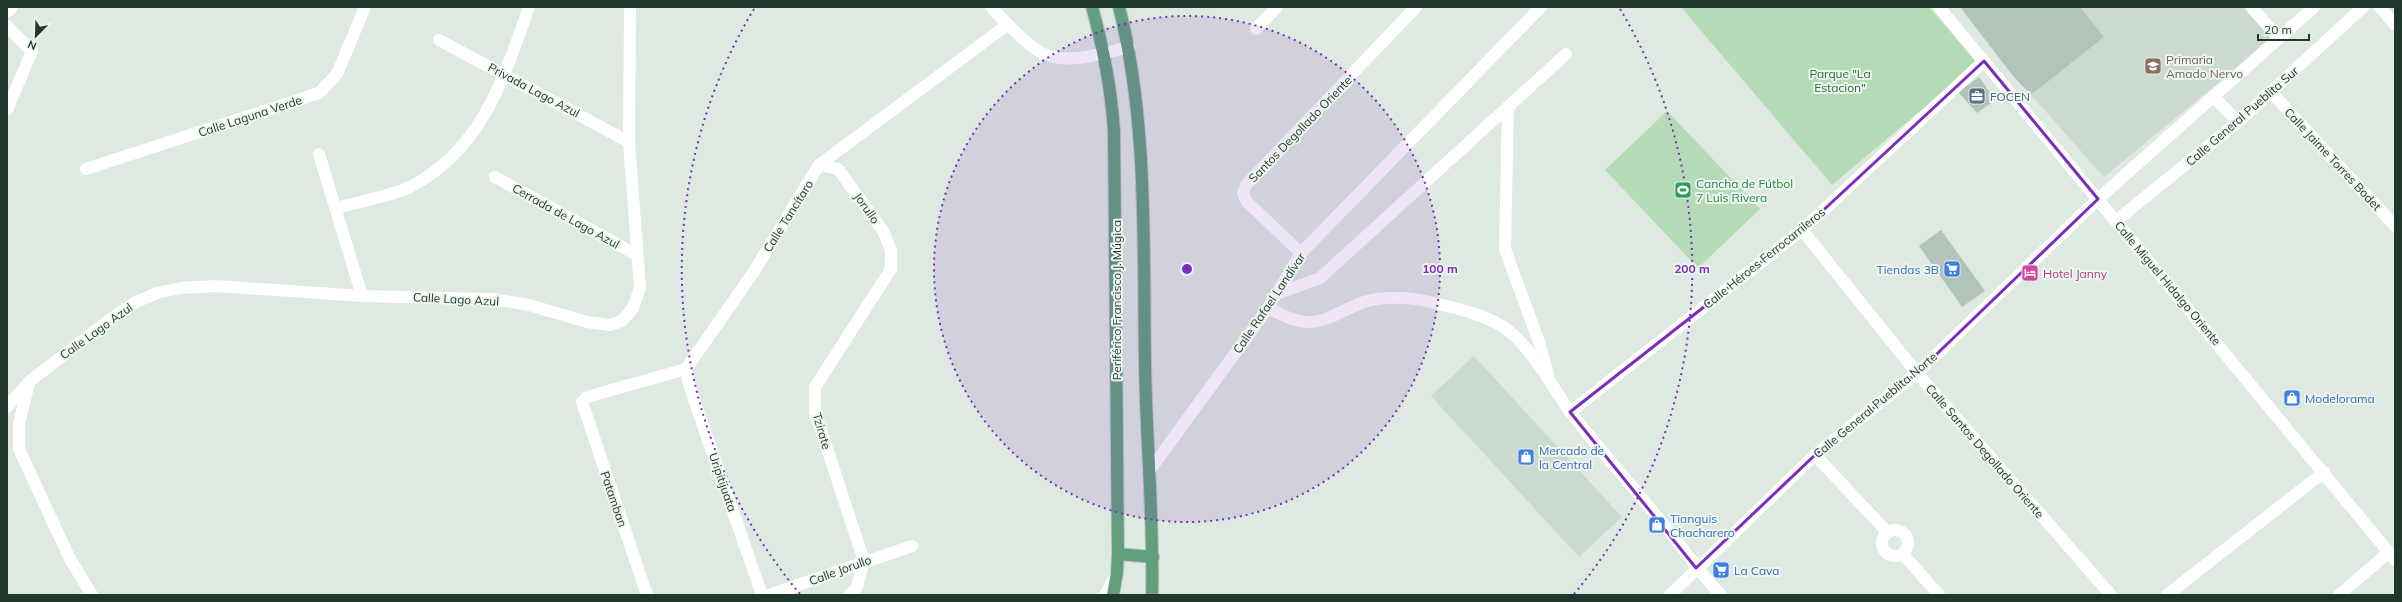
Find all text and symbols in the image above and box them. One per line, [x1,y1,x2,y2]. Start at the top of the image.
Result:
north arrow [16,16,56,56]
scale bar [2258,16,2309,42]
text: 20 m [2264,22,2292,37]
text: N [26,37,39,53]
place label: Primaria Amado Nervo [2166,52,2243,81]
school or university icon: Primaria Amado Nervo [2143,56,2163,76]
street label: Privada Lago Azul [486,60,582,120]
street label: Calle General Pueblita Sur [2183,63,2302,169]
park label: Parque "La Estacion" [1809,66,1871,95]
street label: Santos Degollado Oriente [1245,73,1355,185]
office icon: FOCEN [1967,86,1987,106]
place label: FOCEN [1990,89,2030,104]
street label: Calle Laguna Verde [196,92,304,140]
street label: Calle Jaime Torres Bodet [2281,104,2385,214]
place label: Cancha de Fútbol 7 Luis Rivera [1696,176,1793,205]
street label: Calle Tancítaro [760,177,816,255]
street label: Cerrada de Lago Azul [510,180,622,252]
sports icon: Cancha de Fútbol 7 Luis Rivera [1673,180,1693,200]
street label: Jorullo [851,190,883,227]
street label: Calle Héroes Ferrocarrileros [1700,204,1828,312]
street label: Calle Miguel Hidalgo Oriente [2112,218,2224,348]
street label: Periférico Francisco J. Múgica [1109,220,1124,380]
street label: Calle Rafael Landívar [1230,249,1309,356]
supermarket icon: Tiendas 3B [1942,259,1962,279]
text: 100 m [1422,261,1458,276]
text: 200 m [1674,261,1710,276]
centre of rings [1180,262,1194,276]
place label: Tiendas 3B [1876,262,1939,277]
hotel icon: Hotel Janny [2020,263,2040,283]
place label: Hotel Janny [2043,266,2108,281]
street label: Calle Lago Azul [412,289,500,309]
street label: Calle Lago Azul [57,300,135,362]
street label: Calle General Pueblita Norte [1810,349,1940,461]
street label: Calle Santos Degollado Oriente [1923,381,2047,521]
shop icon: Modelorama [2282,388,2302,408]
place label: Modelorama [2305,391,2375,406]
street label: Tzirate [810,411,834,451]
place label: Mercado de la Central [1539,443,1604,472]
shop icon: Mercado de la Central [1516,447,1536,467]
street label: Uripitijuata [706,450,740,514]
street label: Patamban [597,469,631,529]
place label: Tianguis Chacharero [1670,511,1735,540]
shop icon: Tianguis Chacharero [1647,515,1667,535]
street label: Calle Jorullo [807,552,873,588]
supermarket icon: La Cava [1711,560,1731,580]
place label: La Cava [1734,563,1779,578]

